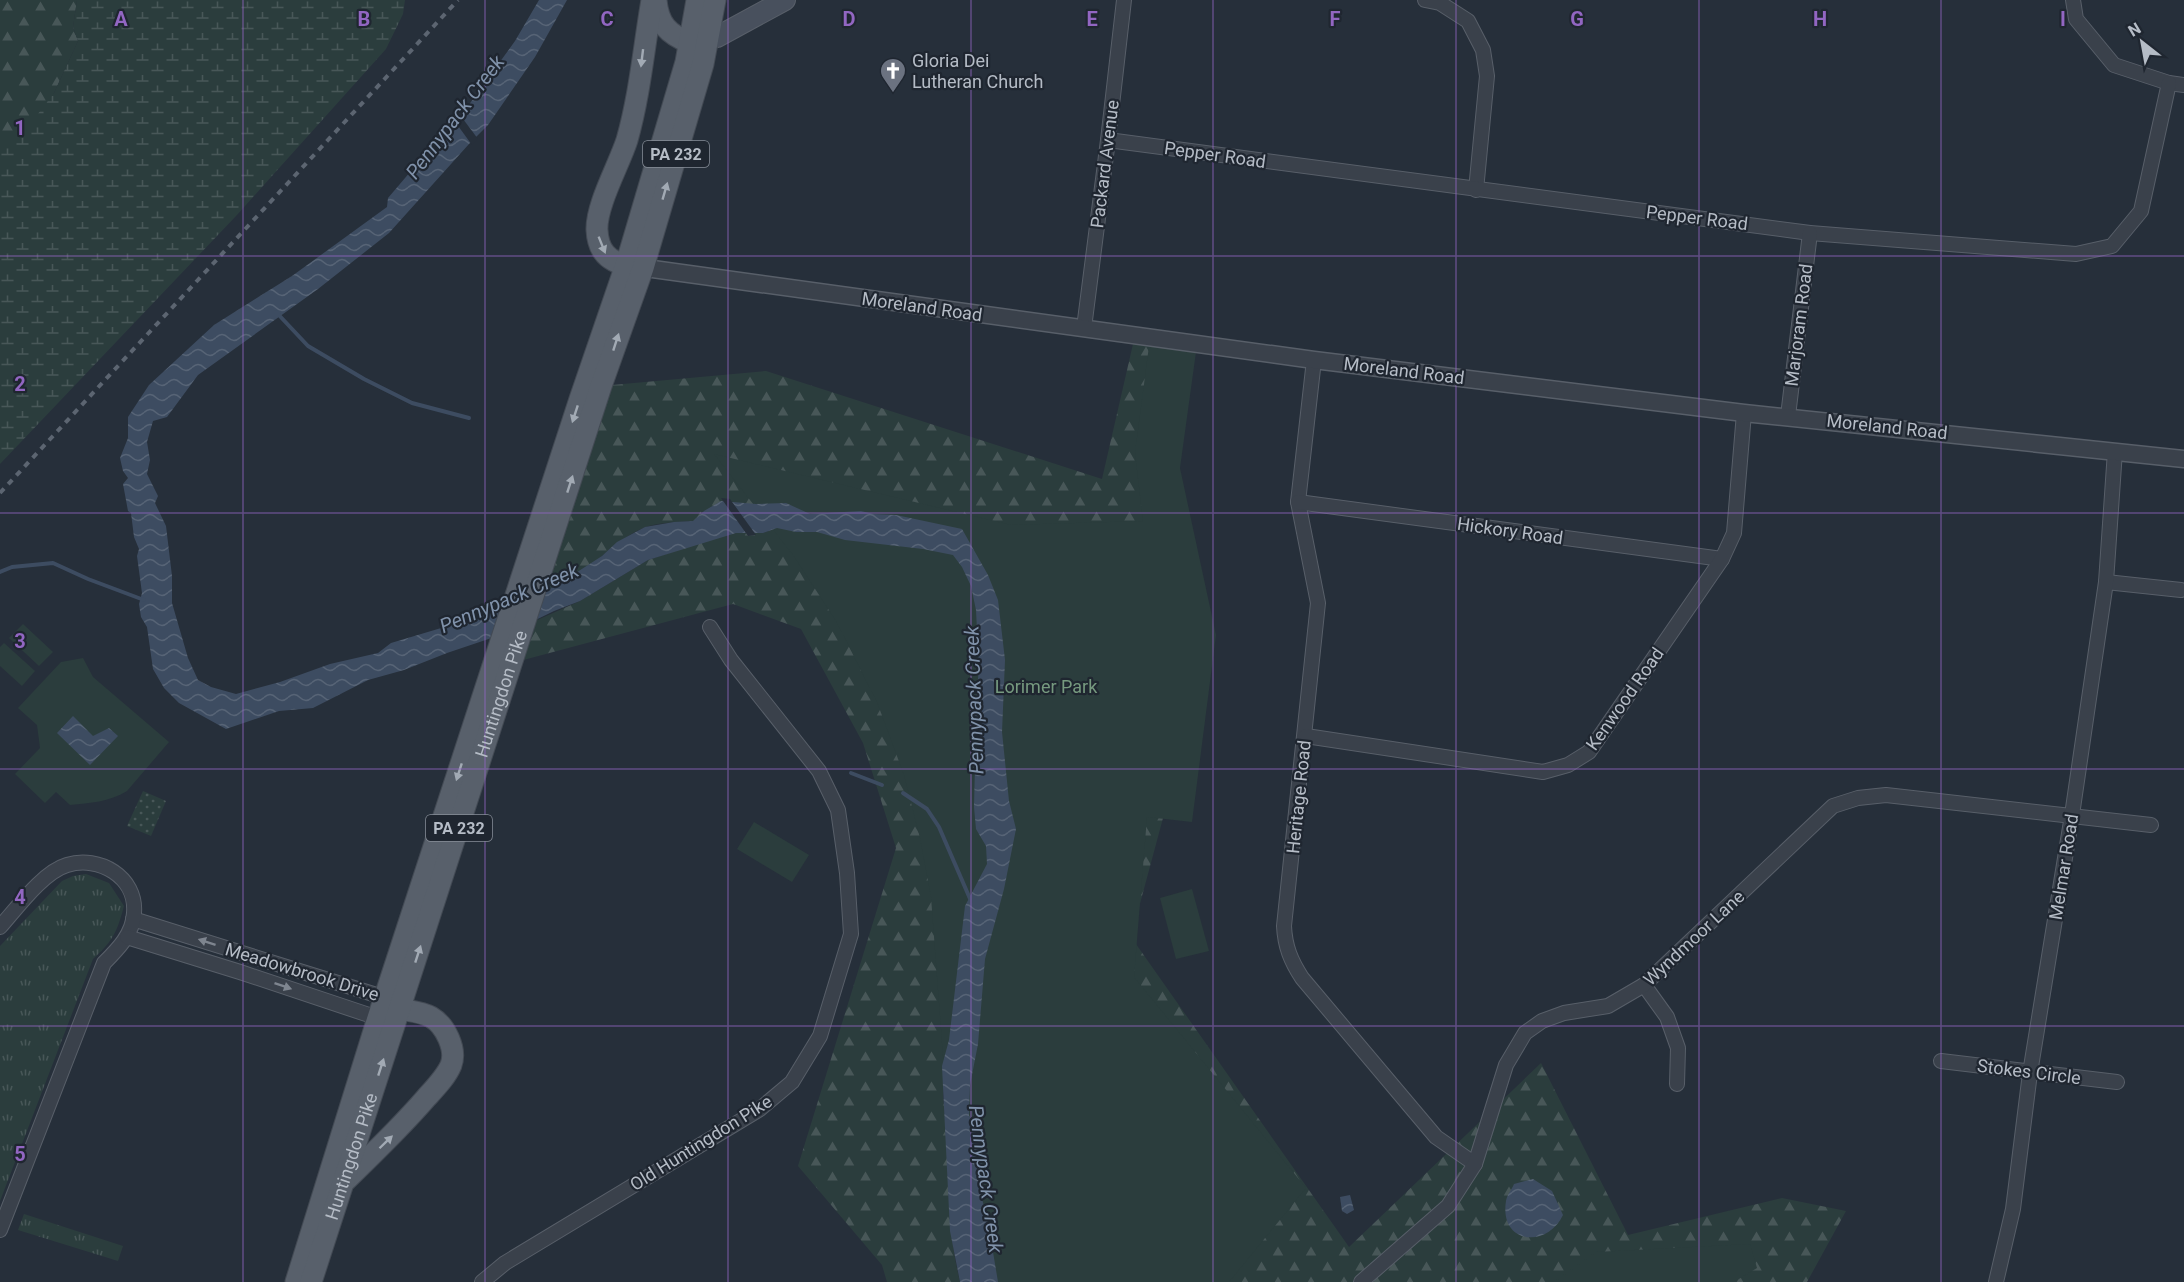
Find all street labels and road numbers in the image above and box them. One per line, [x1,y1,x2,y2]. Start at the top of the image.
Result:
street label: Packard Avenue [1086,99,1123,229]
street label: Pepper Road [1163,137,1267,172]
road number: PA 232 [643,141,709,167]
street label: Pepper Road [1645,201,1749,234]
street label: Marjoram Road [1781,262,1816,387]
street label: Moreland Road [860,288,984,325]
street label: Moreland Road [1342,353,1466,388]
street label: Moreland Road [1826,410,1949,443]
street label: Hickory Road [1456,513,1564,548]
street label: Huntingdon Pike [470,628,531,760]
street label: Kenwood Road [1581,643,1668,754]
street label: Heritage Road [1282,739,1315,855]
street label: Melmar Road [2045,812,2082,921]
road number: PA 232 [426,815,492,841]
street label: Wyndmoor Lane [1639,885,1749,990]
street label: Meadowbrook Drive [223,938,382,1005]
street label: Stokes Circle [1976,1055,2082,1088]
street label: Huntingdon Pike [321,1090,382,1222]
street label: Old Huntingdon Pike [626,1090,776,1195]

